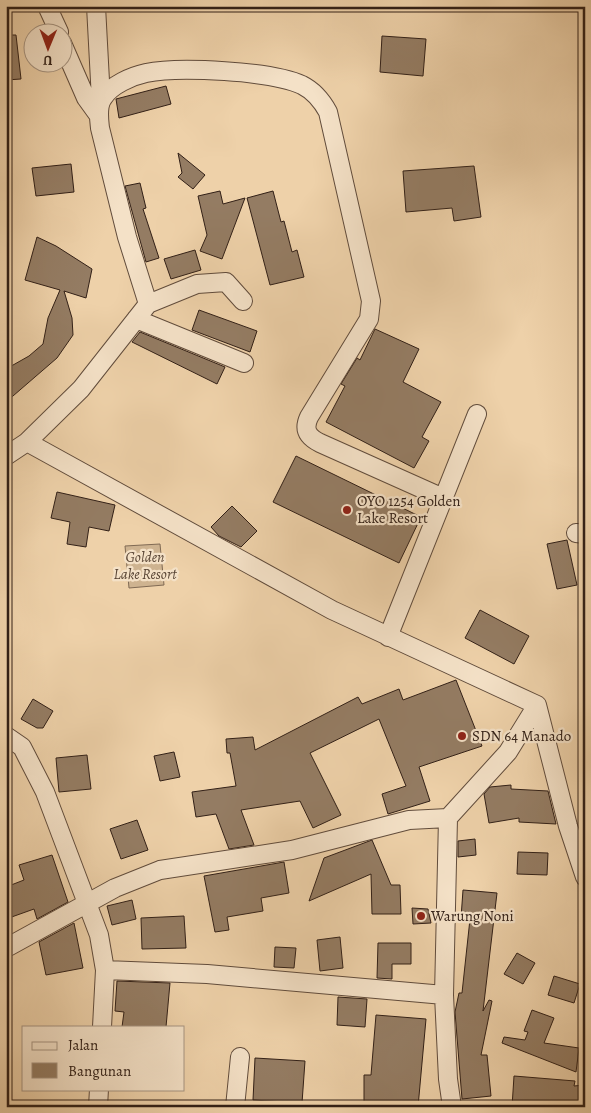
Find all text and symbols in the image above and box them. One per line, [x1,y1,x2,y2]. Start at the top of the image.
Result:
north arrow [22,22,72,72]
text: U [43,51,53,70]
place label: OYO 1254 Golden Lake Resort [357,491,461,528]
marker: OYO 1254 Golden Lake Resort [341,504,353,516]
park label: Golden Lake Resort [114,547,177,584]
place label: SDN 64 Manado [472,726,571,746]
marker: SDN 64 Manado [456,730,468,742]
place label: Warung Noni [430,906,514,926]
marker: Warung Noni [415,910,427,922]
legend [22,1026,185,1090]
text: Jalan [68,1035,98,1055]
text: Bangunan [68,1061,131,1081]

